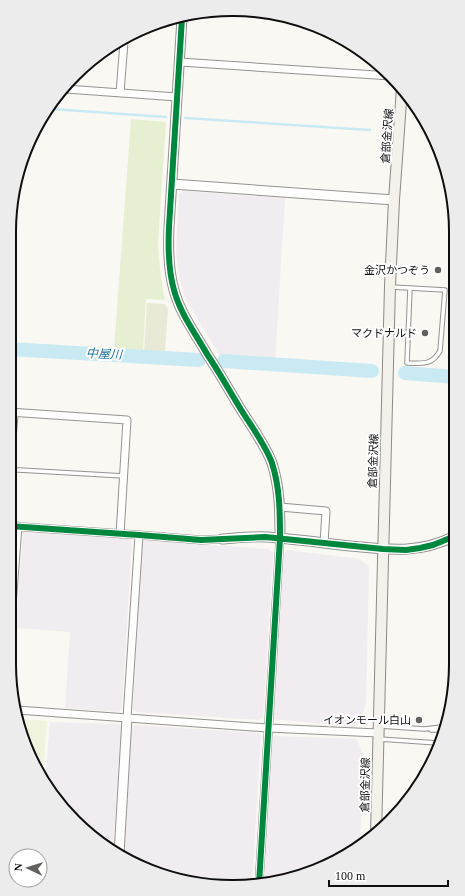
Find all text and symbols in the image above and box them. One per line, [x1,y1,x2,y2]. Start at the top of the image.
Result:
street label: 倉部金沢線 [379,108,395,164]
place label: 金沢かつぞう [364,264,430,276]
marker: 金沢かつぞう [433,265,443,275]
place label: マクドナルド [351,327,417,339]
marker: マクドナルド [420,328,430,338]
water label: 中屋川 [86,346,124,362]
street label: 倉部金沢線 [366,433,380,489]
place label: イオンモール白山 [323,714,411,726]
marker: イオンモール白山 [414,715,424,725]
street label: 倉部金沢線 [359,757,371,813]
north arrow [8,848,48,888]
scale bar [329,862,448,888]
text: N [12,863,24,872]
text: 100 m [335,869,366,883]

